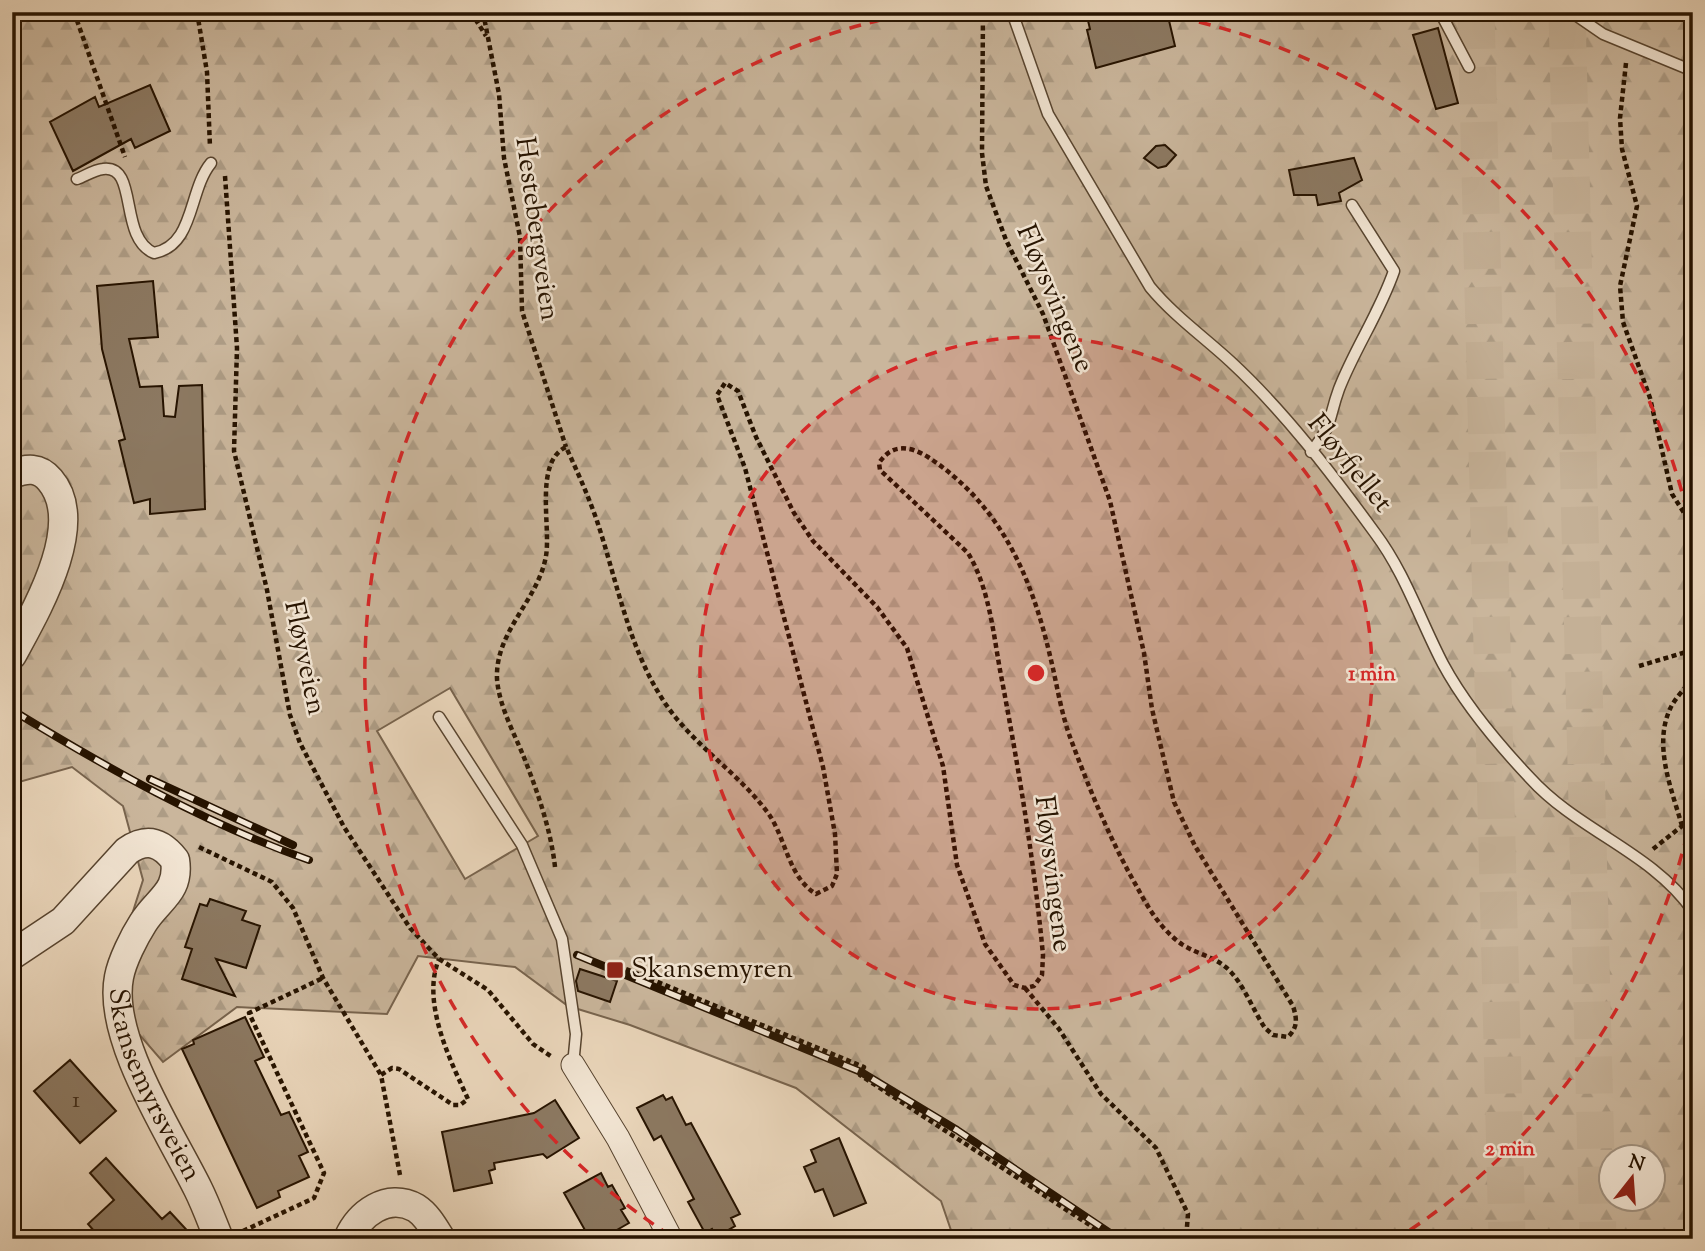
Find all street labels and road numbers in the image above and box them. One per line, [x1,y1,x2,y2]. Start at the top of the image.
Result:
street label: Hestebergveien [503,134,569,324]
street label: Fløysvingene [1005,219,1103,379]
street label: Fløyfjellet [1297,406,1402,522]
street label: Fløyveien [272,597,336,719]
street label: Fløysvingene [1023,794,1081,954]
street label: Skansemyrsveien [97,987,211,1189]

